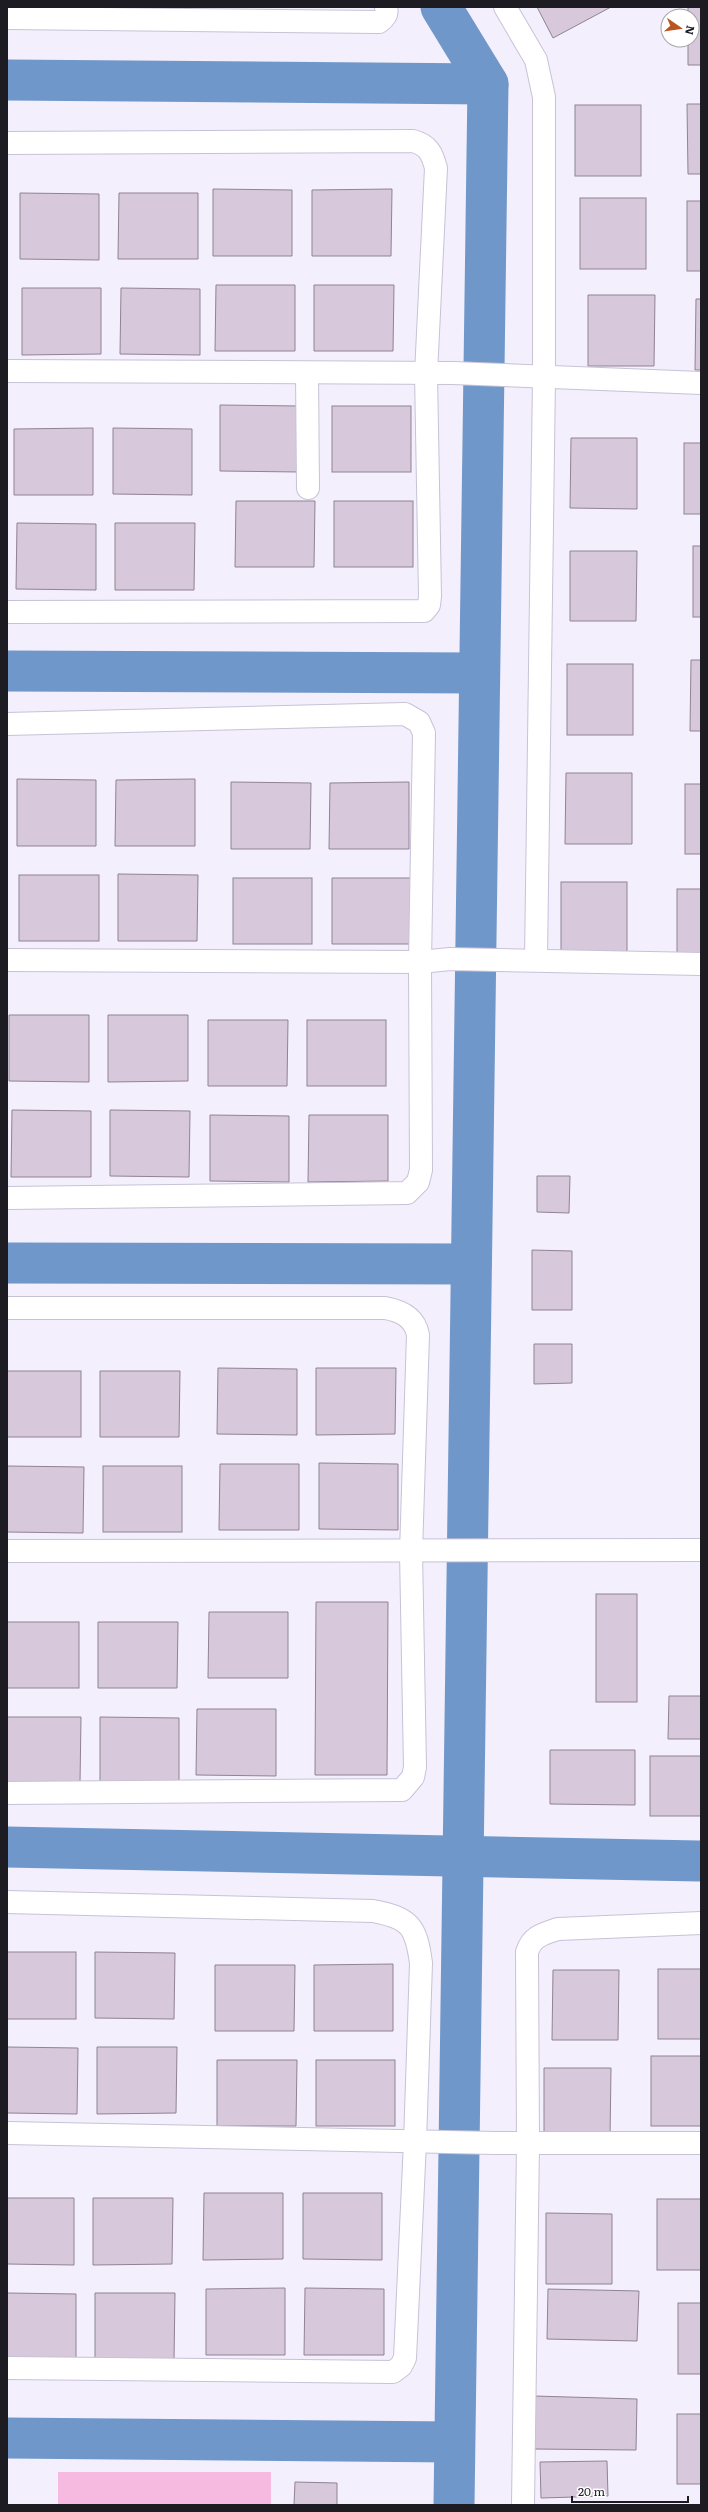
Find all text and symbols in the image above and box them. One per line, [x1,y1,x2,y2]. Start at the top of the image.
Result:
north arrow [660,8,700,48]
text: N [682,24,700,37]
scale bar [572,2478,688,2504]
text: 20 m [578,2482,605,2500]

